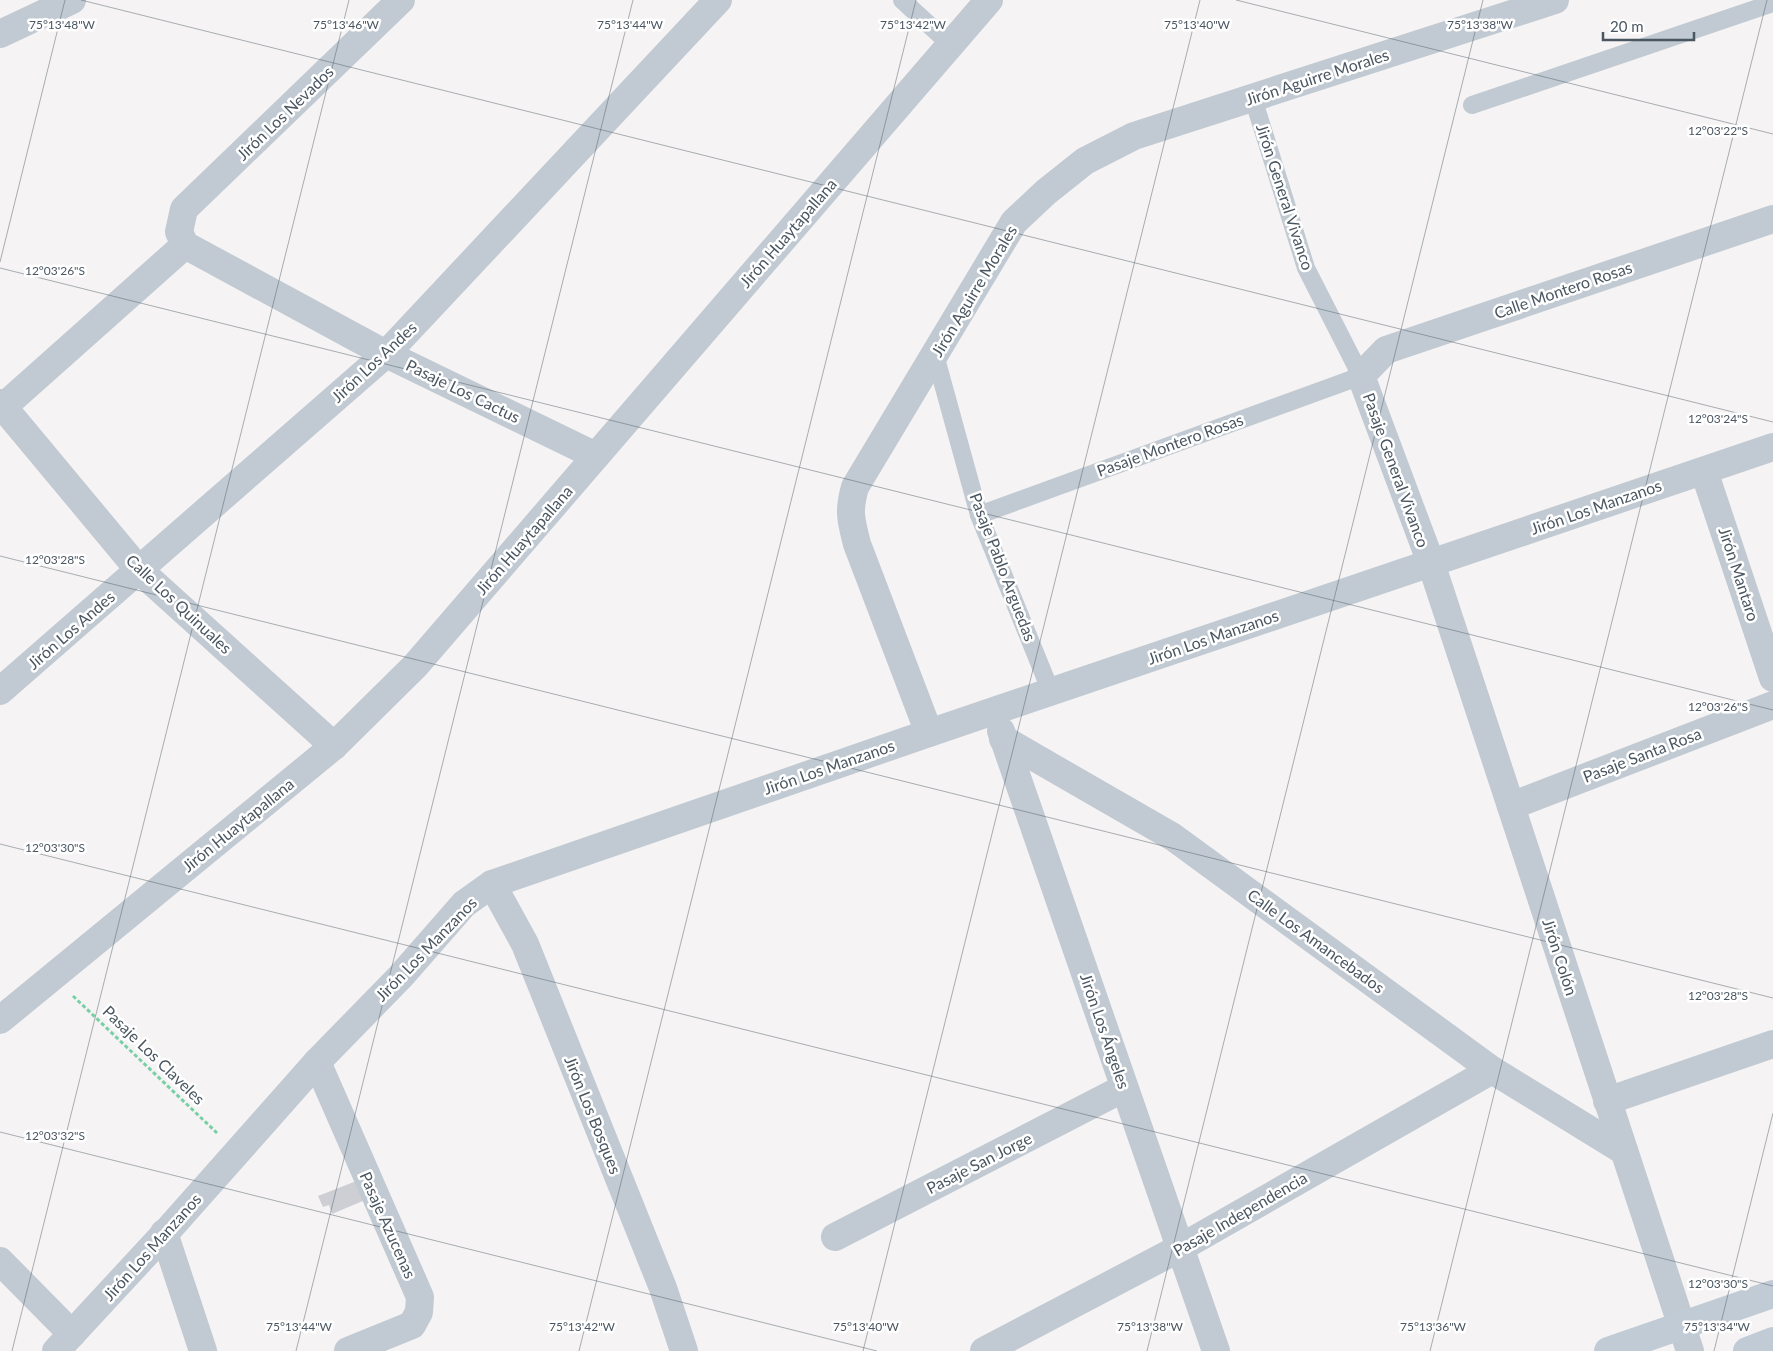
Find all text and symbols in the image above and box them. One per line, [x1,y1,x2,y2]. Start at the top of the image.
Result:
scale bar [1603,10,1694,42]
text: 75°13'48"W [29,17,96,32]
text: 75°13'46"W [313,17,380,32]
text: 75°13'44"W [597,17,664,32]
text: 75°13'42"W [880,17,947,32]
text: 75°13'40"W [1164,17,1231,32]
text: 75°13'38"W [1447,17,1514,32]
text: 20 m [1610,17,1644,35]
street label: Jirón Aguirre Morales [1243,44,1391,109]
street label: Jirón Los Nevados [232,62,337,164]
street label: Jirón General Vivanco [1253,121,1318,272]
text: 12°03'22"S [1688,123,1748,138]
street label: Jirón Huaytapallana [735,174,840,291]
street label: Jirón Aguirre Morales [927,222,1020,360]
street label: Calle Montero Rosas [1491,257,1634,322]
text: 12°03'26"S [25,263,85,278]
street label: Jirón Los Andes [327,317,420,406]
street label: Pasaje Los Cactus [403,355,523,426]
street label: Pasaje General Vivanco [1360,390,1433,550]
street label: Pasaje Montero Rosas [1094,409,1246,480]
text: 12°03'24"S [1688,411,1748,426]
street label: Jirón Los Manzanos [1528,475,1664,538]
street label: Jirón Huaytapallana [471,481,576,598]
street label: Pasaje Pablo Arguedas [966,490,1041,644]
street label: Jirón Mantaro [1715,524,1764,623]
street label: Calle Los Quinuales [123,550,236,657]
text: 12°03'28"S [25,552,85,567]
street label: Jirón Los Andes [23,587,118,673]
street label: Jirón Los Manzanos [1145,605,1281,668]
text: 12°03'26"S [1688,699,1748,714]
street label: Pasaje Santa Rosa [1580,723,1704,786]
street label: Jirón Los Manzanos [761,735,897,798]
street label: Jirón Huaytapallana [178,774,297,875]
text: 12°03'30"S [25,840,85,855]
street label: Calle Los Amancebados [1244,885,1389,997]
street label: Jirón Los Manzanos [371,893,480,1005]
street label: Jirón Colón [1539,916,1582,998]
street label: Jirón Los Ángeles [1077,971,1134,1091]
text: 12°03'28"S [1688,988,1748,1003]
street label: Pasaje Los Claveles [99,1001,209,1108]
street label: Jirón Los Bosques [561,1053,626,1177]
text: 12°03'32"S [25,1128,85,1143]
street label: Pasaje San Jorge [923,1128,1035,1197]
street label: Pasaje Independencia [1169,1167,1310,1260]
street label: Pasaje Azucenas [356,1169,421,1281]
street label: Jirón Los Manzanos [99,1189,205,1304]
text: 12°03'30"S [1688,1276,1748,1291]
text: 75°13'44"W [266,1319,333,1334]
text: 75°13'42"W [549,1319,616,1334]
text: 75°13'40"W [833,1319,900,1334]
text: 75°13'38"W [1117,1319,1184,1334]
text: 75°13'36"W [1400,1319,1467,1334]
text: 75°13'34"W [1684,1319,1751,1334]

